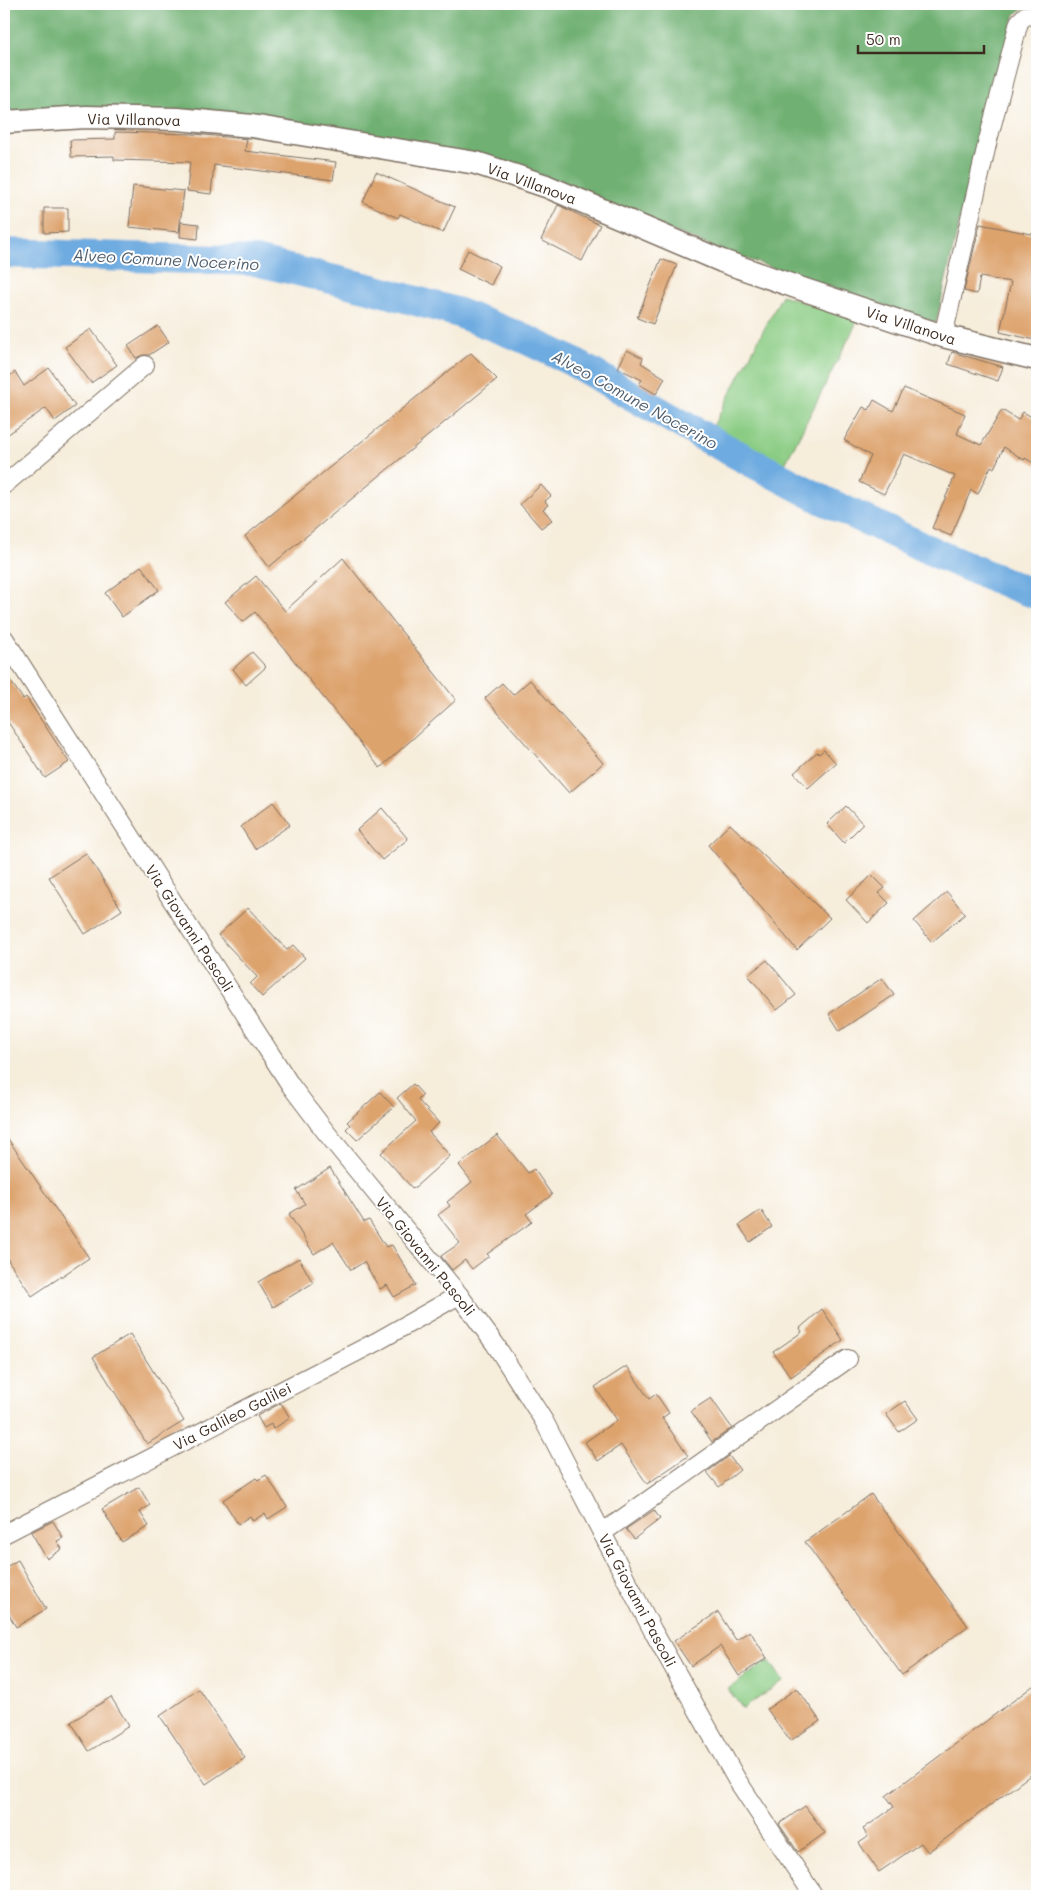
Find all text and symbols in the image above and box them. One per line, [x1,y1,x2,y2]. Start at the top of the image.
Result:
scale bar [858,22,985,54]
text: 50 m [866,29,901,49]
street label: Via Villanova [87,108,181,130]
street label: Via Villanova [484,158,580,208]
water label: Alveo Comune Nocerino [72,244,260,274]
street label: Via Villanova [863,301,959,349]
water label: Alveo Comune Nocerino [548,345,722,454]
street label: Via Giovanni Pascoli [141,860,239,996]
street label: Via Giovanni Pascoli [372,1192,480,1320]
street label: Via Galileo Galilei [169,1377,295,1455]
street label: Via Giovanni Pascoli [594,1530,682,1670]

